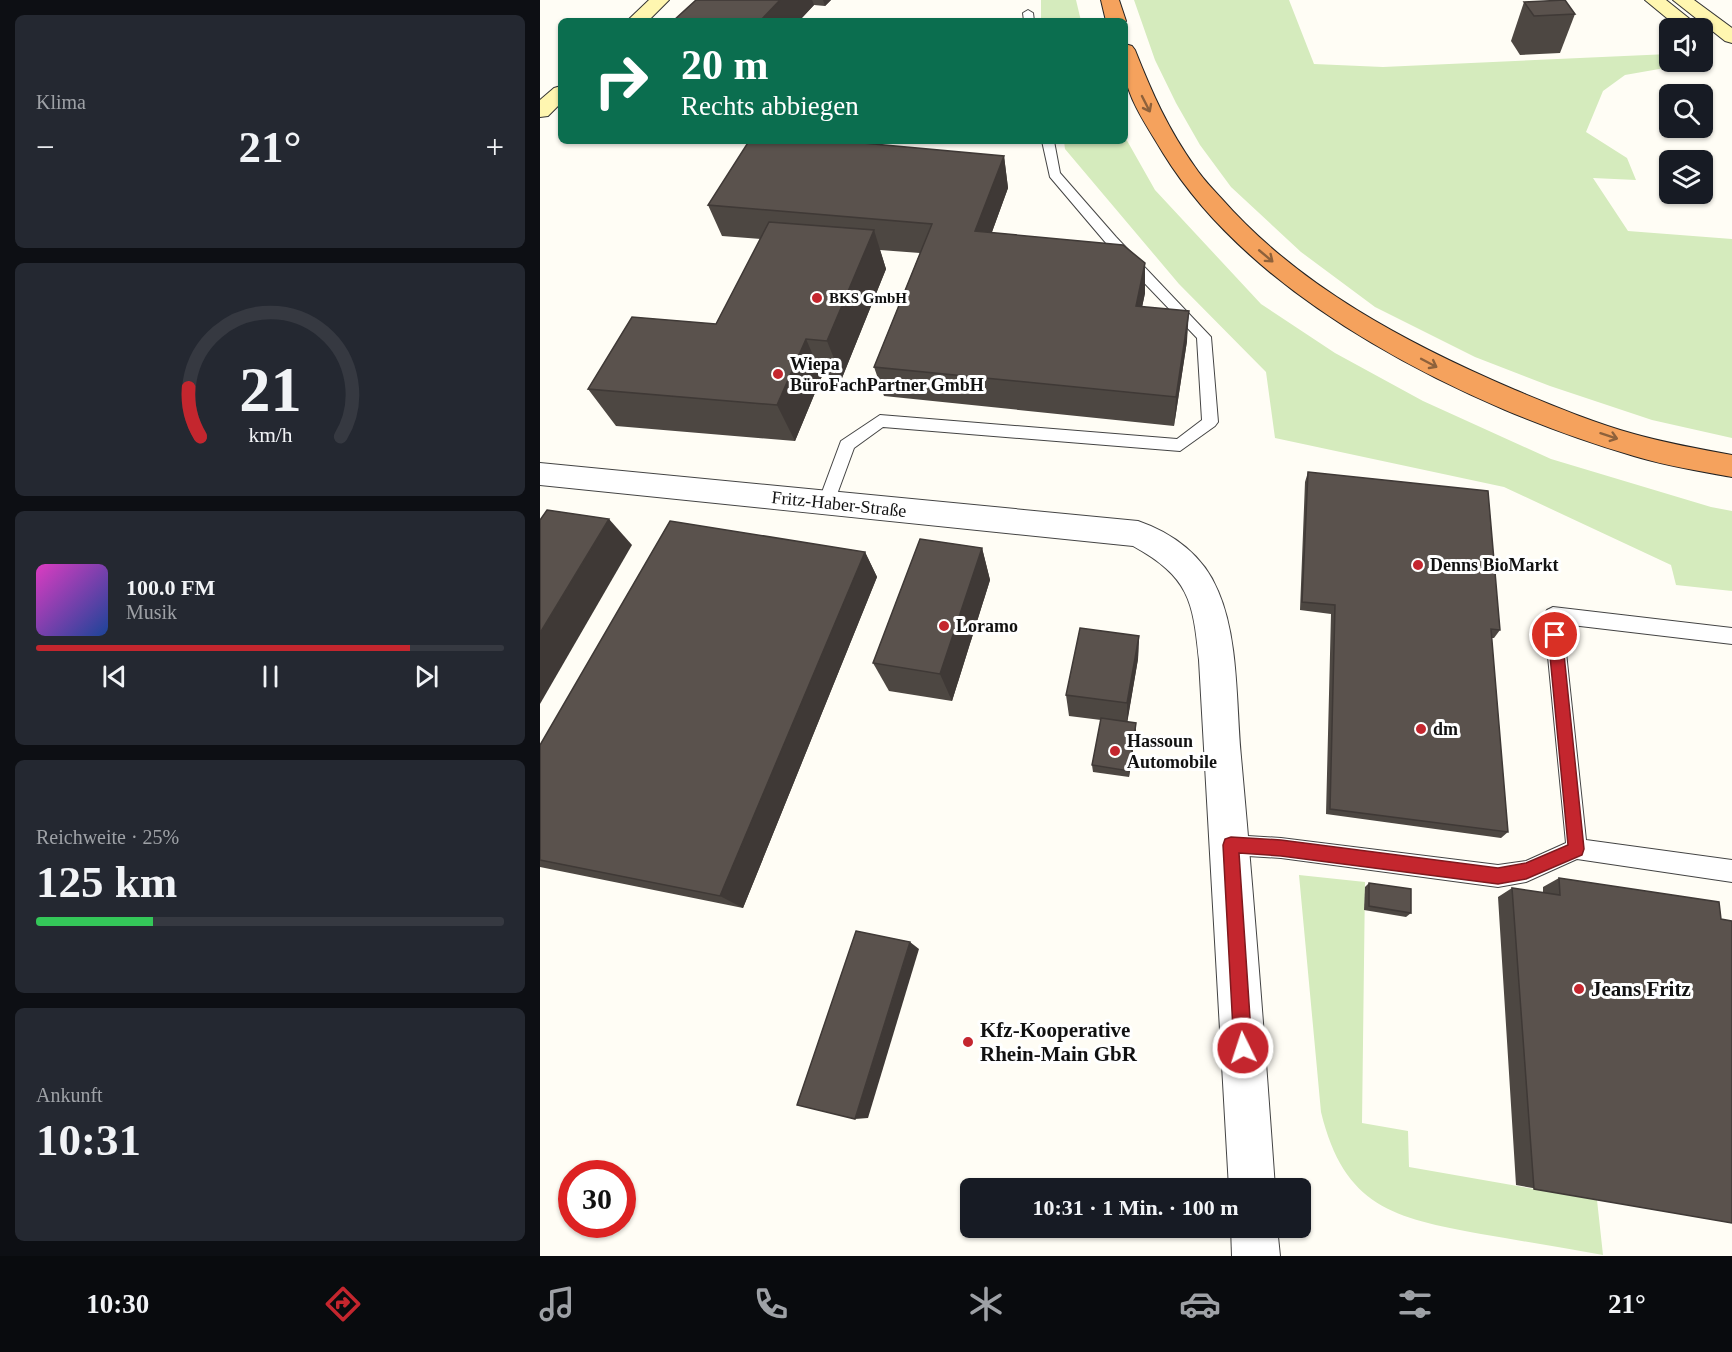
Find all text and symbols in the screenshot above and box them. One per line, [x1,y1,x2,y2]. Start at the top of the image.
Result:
map controls [1659,18,1713,204]
button: sound [1659,18,1713,72]
icon: right [582,42,660,120]
text: 20 m [681,42,769,88]
button: search [1659,84,1713,138]
text: Klima [36,91,86,113]
text: Rechts abbiegen [681,91,859,121]
one-way arrow [1140,95,1152,112]
text: 21° [239,122,302,172]
text: − [36,129,55,165]
text: + [485,129,504,165]
button: layers [1659,150,1713,204]
one-way arrow [1258,249,1273,263]
place label: BKS GmbH [829,290,907,306]
marker: BKS GmbH [810,291,824,305]
place label: Wiepa BüroFachPartner GmbH [790,354,984,395]
text: 21 [239,355,301,424]
one-way arrow [1420,357,1437,369]
marker: Wiepa BüroFachPartner GmbH [771,367,785,381]
text: km/h [248,423,292,447]
one-way arrow [1599,432,1618,443]
street label: Fritz-Haber-Straße [771,487,907,521]
place label: Denns BioMarkt [1430,555,1559,575]
marker: Denns BioMarkt [1411,558,1425,572]
text: 100.0 FM [126,575,215,600]
text: Musik [126,601,177,623]
pin [1529,609,1580,660]
place label: Loramo [956,616,1018,636]
icon: arrive [1538,618,1571,651]
marker: Loramo [937,619,951,633]
icon: previous [98,660,131,693]
icon: pause [254,660,287,693]
icon: next [410,660,443,693]
place label: dm [1433,719,1458,739]
marker: dm [1414,722,1428,736]
place label: Hassoun Automobile [1127,731,1217,772]
marker: Hassoun Automobile [1108,744,1122,758]
text: Reichweite · 25% [36,826,179,848]
text: 125 km [36,857,177,907]
place label: Jeans Fritz [1591,977,1691,1001]
marker: Jeans Fritz [1572,982,1586,996]
position arrow [1211,1016,1275,1080]
place label: Kfz-Kooperative Rhein-Main GbR [980,1018,1138,1066]
marker: Kfz-Kooperative Rhein-Main GbR [961,1035,975,1049]
text: Ankunft [36,1084,103,1106]
text: 10:31 [36,1115,141,1165]
speed limit sign: 30 [558,1160,636,1238]
text: 10:31 · 1 Min. · 100 m [1033,1195,1238,1220]
icon: directions [322,1283,364,1325]
icon: music [536,1283,578,1325]
icon: phone [750,1283,792,1325]
icon: climate [965,1283,1007,1325]
icon: car [1179,1283,1221,1325]
icon: filters [1394,1283,1436,1325]
text: 10:30 [86,1289,149,1319]
text: 21° [1608,1289,1646,1319]

